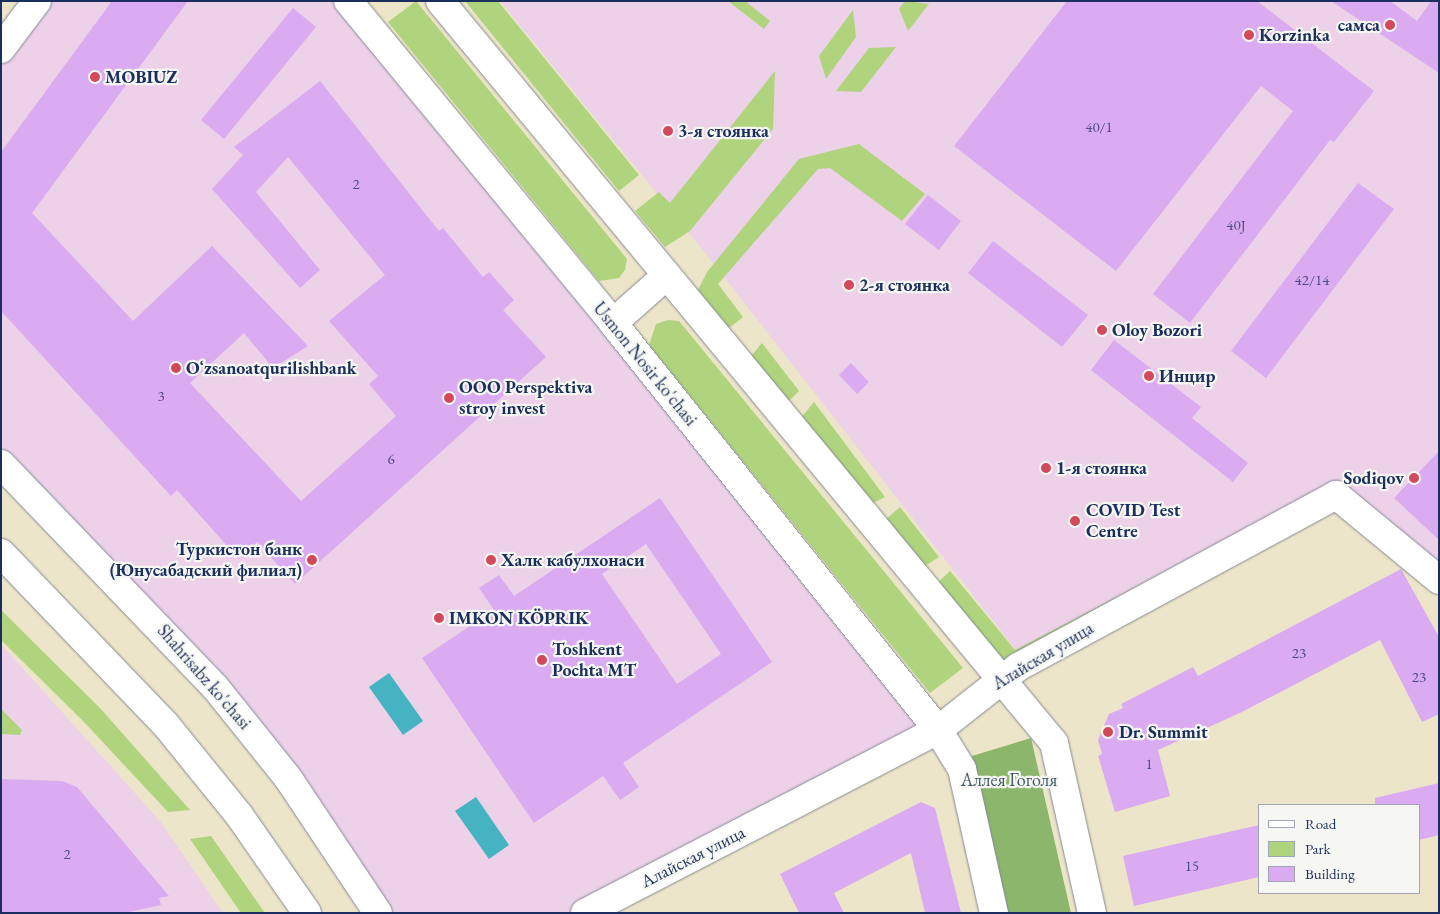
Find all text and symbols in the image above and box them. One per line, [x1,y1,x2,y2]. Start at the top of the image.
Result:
place label: самса [1338,14,1380,36]
marker: самса [1384,19,1396,31]
place label: Korzinka [1259,24,1330,46]
marker: Korzinka [1243,29,1255,41]
place label: MOBIUZ [105,66,177,88]
marker: MOBIUZ [89,71,101,83]
house number: 40/1 [1085,118,1113,136]
place label: 3-я стоянка [678,120,769,142]
marker: 3-я стоянка [662,125,674,137]
house number: 2 [352,175,360,193]
house number: 40J [1226,216,1246,234]
house number: 42/14 [1295,271,1329,289]
place label: 2-я стоянка [859,274,950,296]
marker: 2-я стоянка [843,279,855,291]
street label: Usmon Nosir ko'chasi [588,298,702,430]
place label: Oloy Bozori [1112,319,1202,341]
marker: Oloy Bozori [1096,324,1108,336]
place label: Oʻzsanoatqurilishbank [186,357,357,379]
marker: Oʻzsanoatqurilishbank [170,362,182,374]
place label: Инцир [1159,365,1215,387]
marker: Инцир [1143,370,1155,382]
place label: ООО Perspektiva stroy invest [459,377,592,419]
house number: 3 [157,387,165,405]
marker: ООО Perspektiva stroy invest [443,392,455,404]
house number: 6 [387,450,395,468]
place label: 1-я стоянка [1056,457,1147,479]
marker: 1-я стоянка [1040,462,1052,474]
place label: Sodiqov [1343,467,1404,489]
marker: Sodiqov [1408,472,1420,484]
place label: COVID Test Centre [1086,500,1180,542]
marker: COVID Test Centre [1068,514,1082,528]
place label: Туркистон банк (Юнусабадский филиал) [110,539,302,582]
place label: Халк кабулхонаси [501,549,644,571]
marker: Туркистон банк (Юнусабадский филиал) [306,554,318,566]
marker: Халк кабулхонаси [485,554,497,566]
place label: IMKON KÖPRIK [449,607,589,629]
marker: IMKON KÖPRIK [433,612,445,624]
street label: Алайская улица [989,617,1097,695]
street label: Shahrisabz ko'chasi [153,620,255,734]
place label: Toshkent Pochta MT [552,639,636,682]
house number: 23 [1292,644,1306,662]
marker: Toshkent Pochta MT [536,654,548,666]
house number: 23 [1412,668,1426,686]
place label: Dr. Summit [1119,721,1208,743]
marker: Dr. Summit [1101,725,1115,739]
house number: 1 [1145,755,1153,773]
park label: Аллея Гоголя [961,769,1057,791]
legend [1258,804,1420,894]
text: Road [1305,814,1336,833]
street label: Алайская улица [637,821,749,893]
text: Park [1305,839,1331,858]
house number: 2 [63,845,71,863]
house number: 15 [1185,857,1199,875]
text: Building [1305,864,1355,883]

